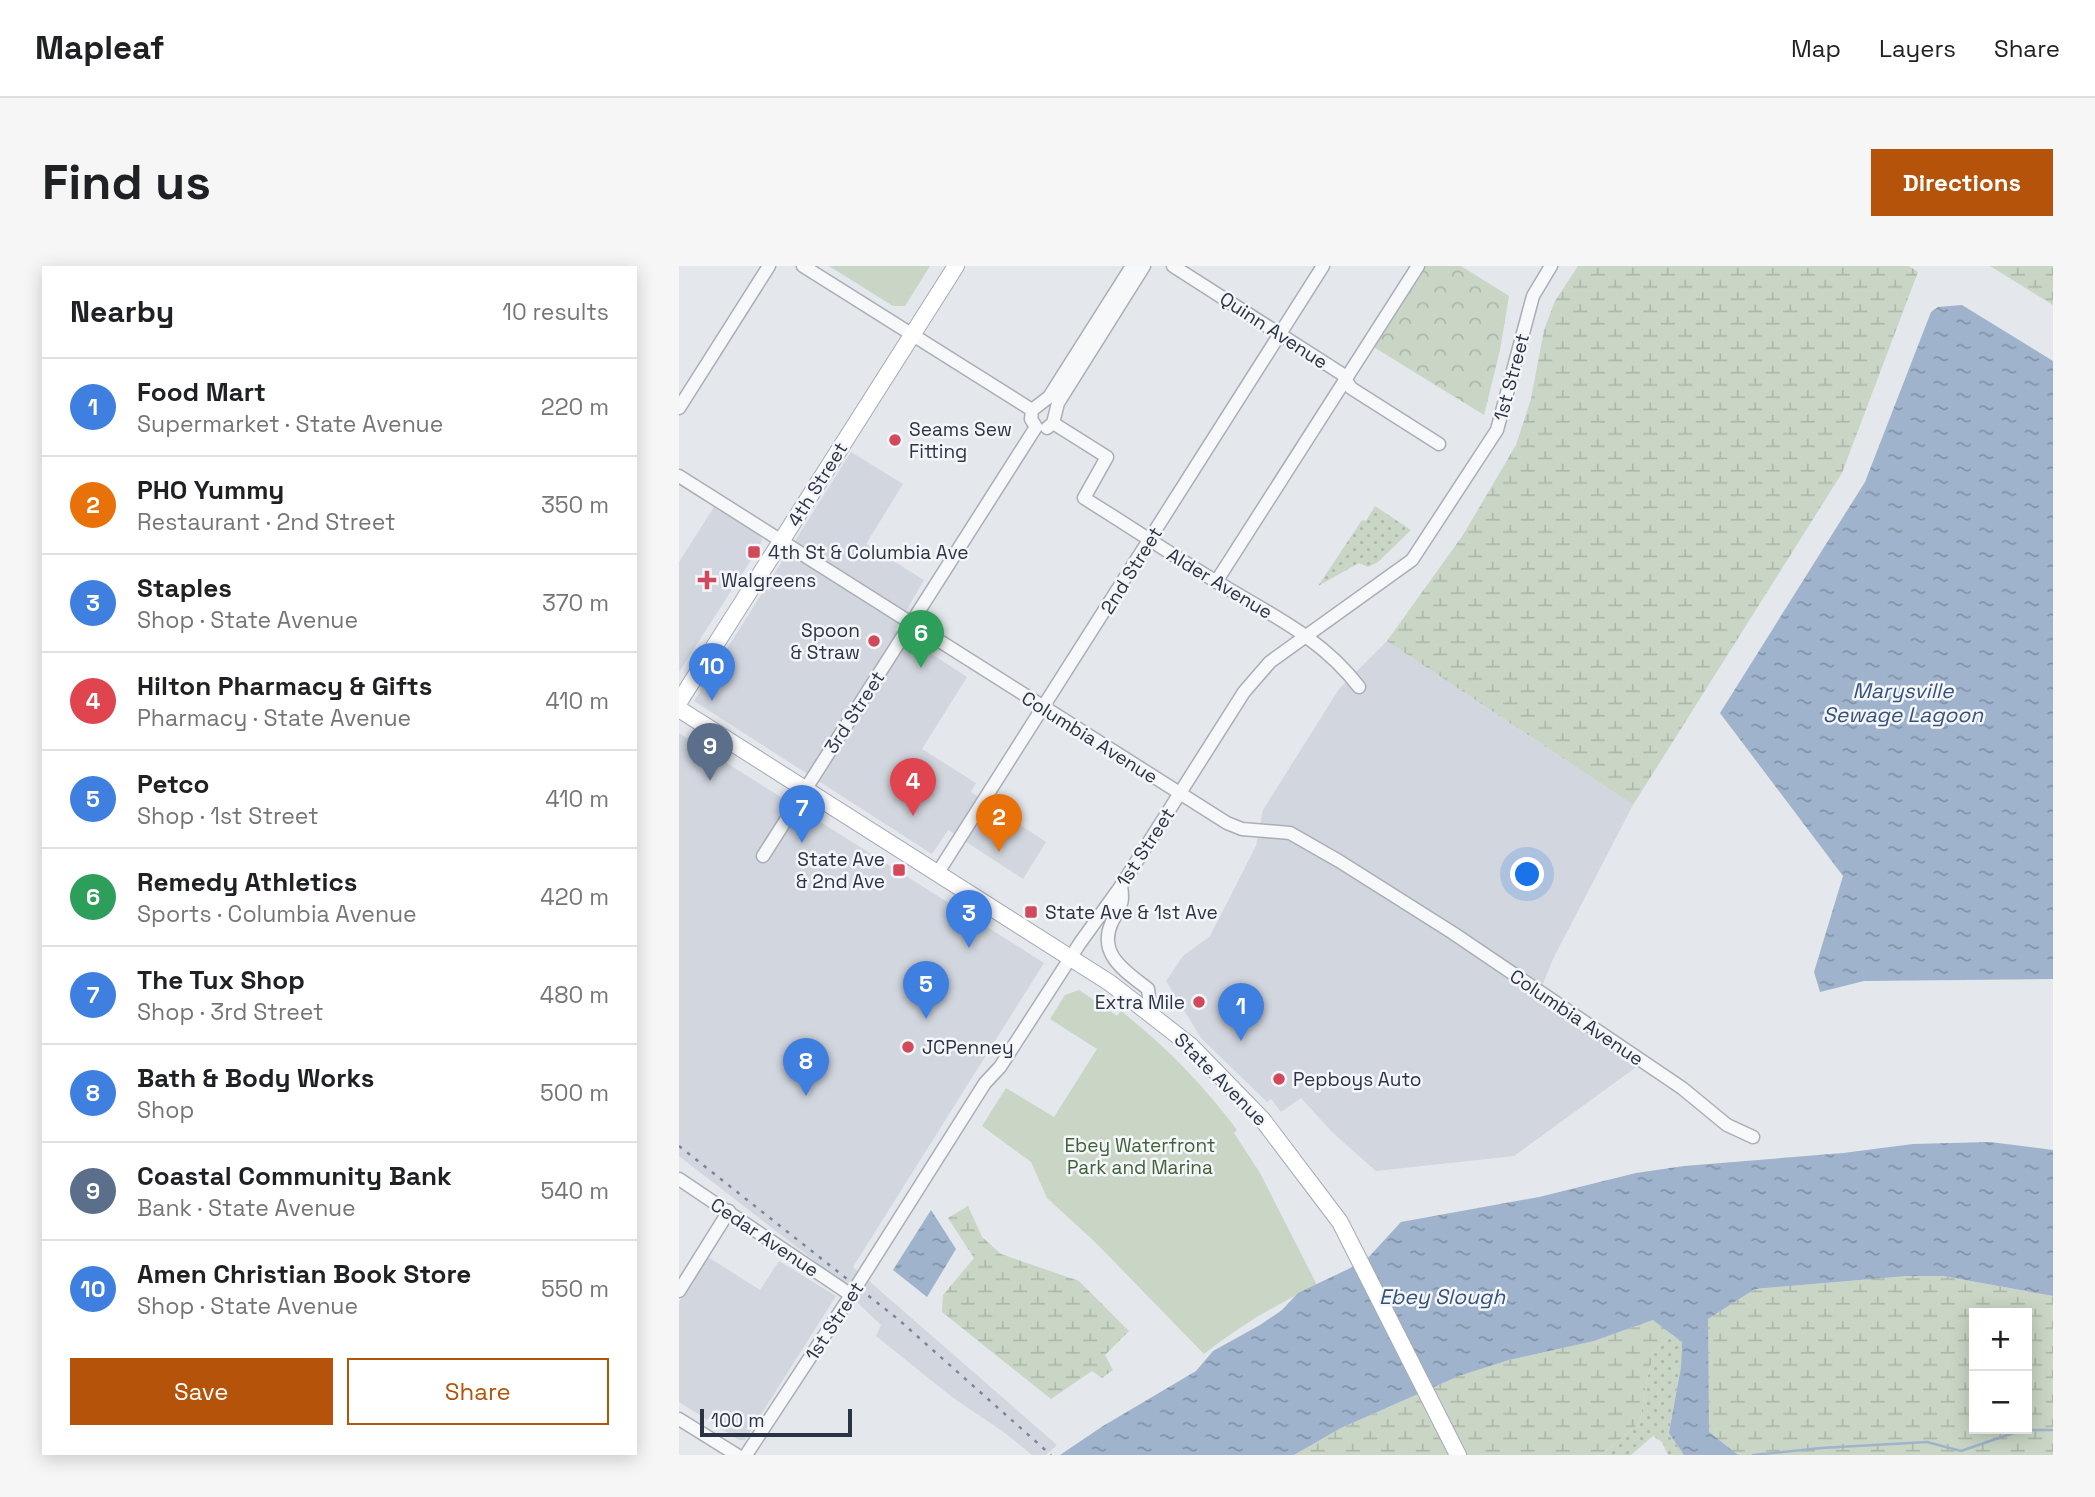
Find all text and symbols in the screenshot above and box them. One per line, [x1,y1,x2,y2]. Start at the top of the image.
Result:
text: Mapleaf [35,27,164,69]
text: Map [1791,33,1841,64]
text: Layers [1879,33,1956,64]
text: Share [1994,33,2060,64]
button: Directions [1871,149,2053,216]
text: Find us [42,151,211,213]
street label: Quinn Avenue [1215,286,1333,375]
text: Nearby [70,292,174,331]
text: 10 results [502,297,609,327]
street label: 1st Street [1488,331,1535,424]
text: Food Mart [137,375,266,409]
text: 1 [88,392,98,422]
text: 220 m [541,392,609,422]
text: Supermarket · State Avenue [137,409,443,439]
place label: Seams Sew Fitting [909,417,1012,464]
marker: Seams Sew Fitting [887,432,903,448]
street label: 4th Street [782,437,853,531]
text: PHO Yummy [137,473,284,507]
text: 2 [86,490,100,520]
text: 350 m [541,490,609,520]
text: Restaurant · 2nd Street [137,507,395,537]
street label: 2nd Street [1095,522,1168,619]
place label: 4th St & Columbia Ave [768,540,969,565]
street label: Alder Avenue [1162,542,1277,625]
marker: 4th St & Columbia Ave [746,544,762,560]
place label: Walgreens [721,568,816,593]
text: Staples [137,571,232,605]
marker: Walgreens [699,572,715,588]
text: 3 [86,588,100,618]
text: 370 m [542,588,609,618]
text: Shop · State Avenue [137,605,358,635]
pin: 6 [898,610,944,668]
place label: Spoon & Straw [790,618,860,665]
marker: Spoon & Straw [866,633,882,649]
pin: 10 [689,643,735,701]
street label: 3rd Street [818,666,890,758]
text: Hilton Pharmacy & Gifts [137,669,432,703]
water label: Marysville Sewage Lagoon [1823,677,1984,728]
street label: Columbia Avenue [1017,685,1163,789]
text: 4 [86,686,100,716]
text: 410 m [545,686,609,716]
text: Pharmacy · State Avenue [137,703,411,733]
pin: 9 [687,723,733,781]
pin: 4 [890,758,936,816]
text: Petco [137,767,210,801]
text: 5 [86,784,100,814]
text: 410 m [545,784,609,814]
pin: 7 [779,785,825,843]
pin: 2 [976,794,1022,852]
text: Shop · 1st Street [137,801,319,831]
street label: 1st Street [1111,803,1180,892]
place label: State Ave & 2nd Ave [796,847,885,894]
your location [1510,857,1544,891]
marker: State Ave & 2nd Ave [891,862,907,878]
text: Remedy Athletics [137,865,357,899]
text: 6 [86,882,100,912]
text: 420 m [540,882,609,912]
pin: 3 [946,890,992,948]
text: Sports · Columbia Avenue [137,899,417,929]
place label: State Ave & 1st Ave [1045,900,1218,925]
marker: State Ave & 1st Ave [1023,904,1039,920]
pin: 5 [903,961,949,1019]
text: The Tux Shop [137,963,305,997]
street label: Columbia Avenue [1505,963,1648,1071]
text: 7 [87,980,99,1010]
text: 480 m [540,980,609,1010]
pin: 1 [1218,983,1264,1041]
place label: Extra Mile [1095,990,1185,1015]
marker: Extra Mile [1191,994,1207,1010]
text: Shop · 3rd Street [137,997,324,1027]
street label: State Avenue [1169,1027,1273,1131]
place label: JCPenney [922,1035,1014,1060]
pin: 8 [783,1038,829,1096]
marker: JCPenney [900,1039,916,1055]
text: Bath & Body Works [137,1061,374,1095]
place label: Pepboys Auto [1293,1067,1422,1092]
marker: Pepboys Auto [1271,1071,1287,1087]
text: 8 [86,1078,100,1108]
text: 500 m [540,1078,609,1108]
text: Shop [137,1095,194,1125]
park label: Ebey Waterfront Park and Marina [1064,1133,1216,1180]
text: Coastal Community Bank [137,1159,452,1193]
text: 9 [86,1176,100,1206]
text: 540 m [540,1176,609,1206]
street label: Cedar Avenue [706,1192,824,1283]
text: Bank · State Avenue [137,1193,356,1223]
text: Amen Christian Book Store [137,1257,471,1291]
text: 10 [80,1274,106,1304]
text: 550 m [541,1274,609,1304]
street label: 1st Street [800,1277,869,1366]
water label: Ebey Slough [1379,1283,1506,1310]
text: Shop · State Avenue [137,1291,358,1321]
map controls [1969,1308,2032,1434]
button: + [1969,1308,2032,1371]
button: Save [70,1358,333,1425]
button: Share [347,1358,609,1425]
button: − [1969,1371,2032,1434]
scale bar [700,1406,852,1438]
text: 100 m [711,1408,765,1433]

